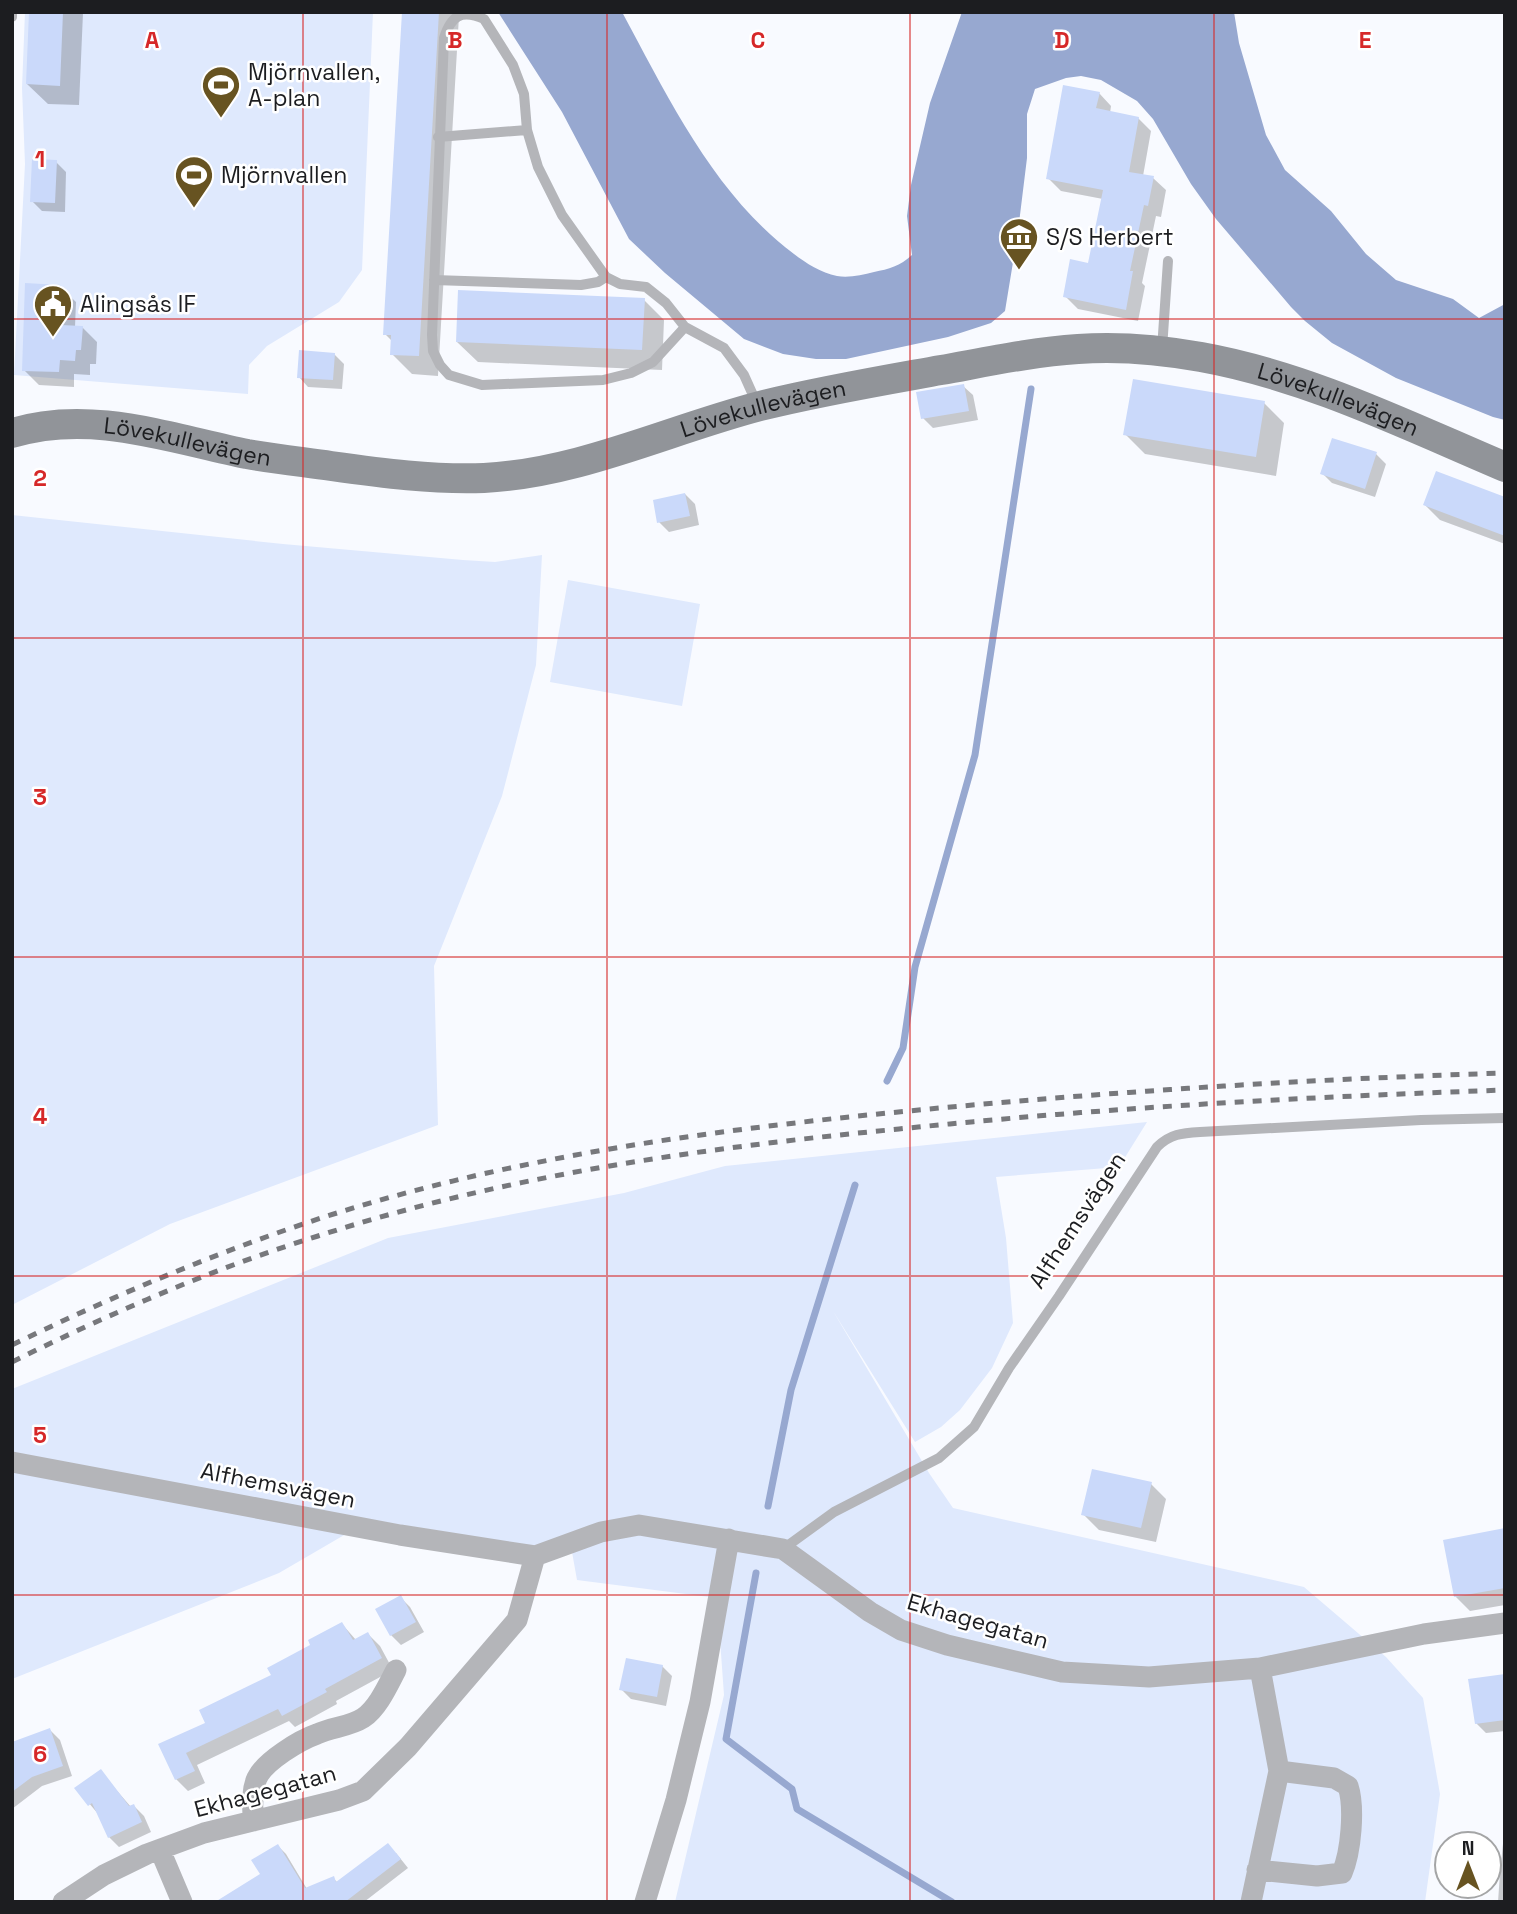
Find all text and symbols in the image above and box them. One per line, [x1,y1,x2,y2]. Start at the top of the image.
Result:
text: A [145,25,160,55]
text: B [447,25,463,55]
text: C [751,25,765,55]
text: D [1054,25,1070,55]
text: E [1359,25,1371,55]
place label: Mjörnvallen, A-plan [248,57,380,113]
sports icon: Mjörnvallen, A-plan [200,64,242,119]
text: 1 [35,144,45,174]
sports icon: Mjörnvallen [173,154,215,209]
place label: Mjörnvallen [221,160,347,190]
museum icon: S/S Herbert [998,216,1040,271]
place label: S/S Herbert [1046,222,1173,252]
public building icon: Alingsås IF [32,283,74,338]
place label: Alingsås IF [80,289,196,319]
street label: Lövekullevägen [1254,356,1424,443]
street label: Lövekullevägen [676,373,849,444]
street label: Lövekullevägen [102,410,273,473]
text: 2 [33,463,47,493]
text: 3 [33,782,47,812]
text: 4 [33,1101,48,1131]
street label: Alfhemsvägen [1022,1146,1132,1294]
text: 5 [33,1420,47,1450]
street label: Alfhemsvägen [198,1455,358,1515]
street label: Ekhagegatan [904,1586,1052,1656]
text: 6 [33,1739,47,1769]
street label: Ekhagegatan [191,1758,339,1824]
north arrow [1433,1830,1503,1900]
text: N [1462,1836,1474,1861]

